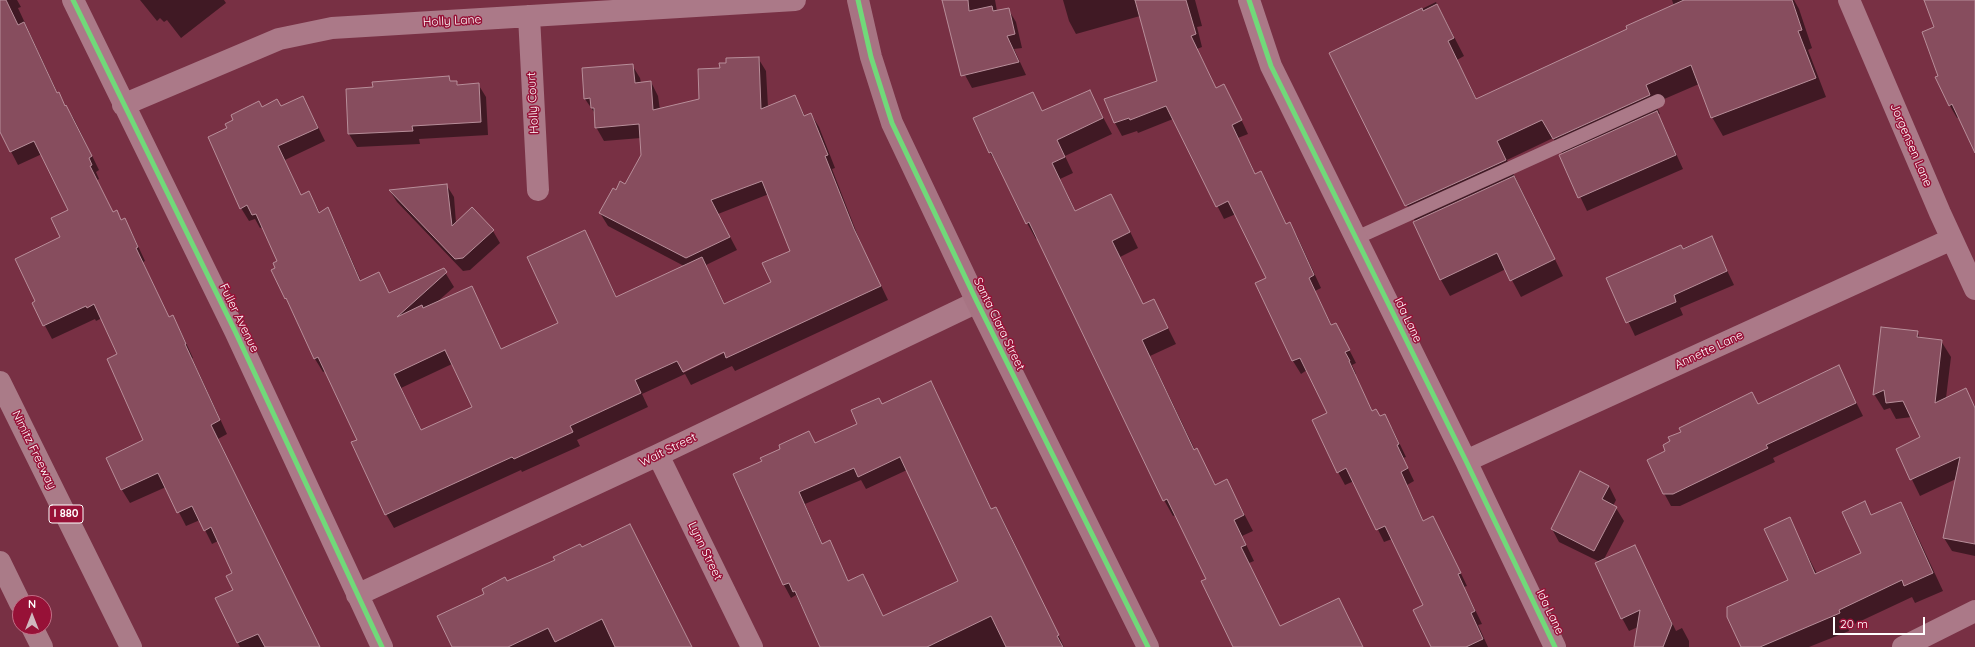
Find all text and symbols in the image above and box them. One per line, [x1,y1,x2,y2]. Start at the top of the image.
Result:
street label: Holly Lane [422,12,482,30]
street label: Holly Court [524,72,542,134]
street label: Jorgensen Lane [1887,101,1935,189]
street label: Santa Clara Street [970,275,1028,373]
street label: Fuller Avenue [216,281,262,355]
street label: Ida Lane [1391,295,1425,345]
street label: Annette Lane [1672,328,1746,372]
street label: Nimitz Freeway [9,408,59,492]
street label: Wait Street [637,430,699,470]
road number: I 880 [49,505,83,523]
street label: Lynn Street [685,520,725,582]
street label: Ida Lane [1533,587,1567,637]
north arrow [12,595,52,635]
text: N [28,597,36,611]
scale bar [1835,609,1927,635]
text: 20 m [1840,616,1868,631]

